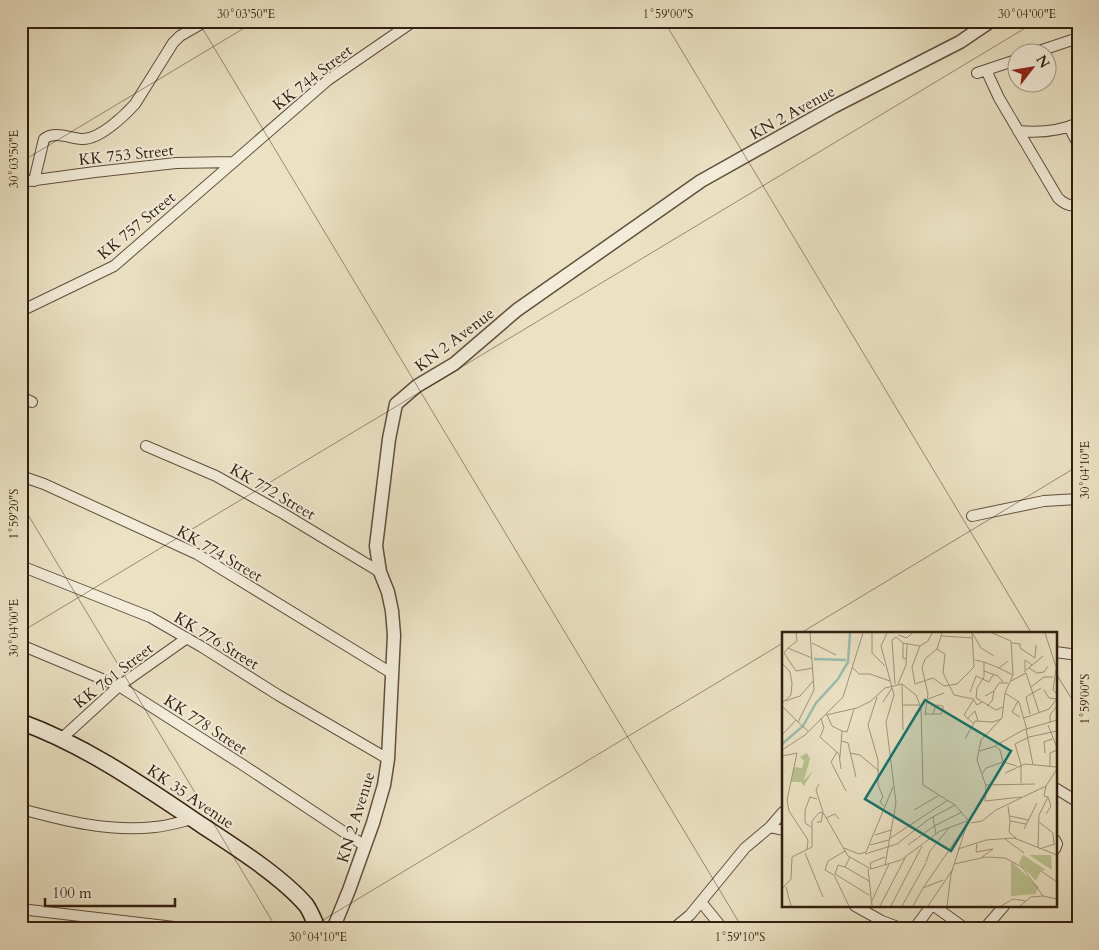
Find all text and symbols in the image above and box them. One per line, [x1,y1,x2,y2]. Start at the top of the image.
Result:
text: 30°03'50"E [217,6,275,22]
text: 1°59'00"S [643,6,693,22]
text: 30°04'00"E [998,6,1056,22]
street label: KK 744 Street [268,40,357,116]
north arrow [1006,42,1056,92]
text: N [1031,51,1054,72]
street label: KN 2 Avenue [746,80,839,145]
text: 30°03'50"E [6,130,22,188]
street label: KK 753 Street [77,139,175,171]
street label: KK 757 Street [93,187,180,265]
street label: KN 2 Avenue [410,303,499,377]
text: 30°04'10"E [1077,441,1093,499]
street label: KK 772 Street [226,458,319,525]
text: 1°59'20"S [6,489,22,539]
street label: KK 774 Street [173,520,266,587]
text: 30°04'00"E [6,599,22,657]
street label: KK 776 Street [170,607,263,675]
inset map [782,632,1056,908]
street label: KK 761 Street [69,638,158,714]
text: 1°59'00"S [1077,674,1093,724]
street label: KK 778 Street [159,690,251,760]
street label: KK 35 Avenue [143,760,238,834]
street label: KN 2 Avenue [332,769,380,866]
scale bar [45,875,175,907]
text: 100 m [52,883,92,903]
text: 30°04'10"E [289,929,347,945]
text: 1°59'10"S [715,929,765,945]

